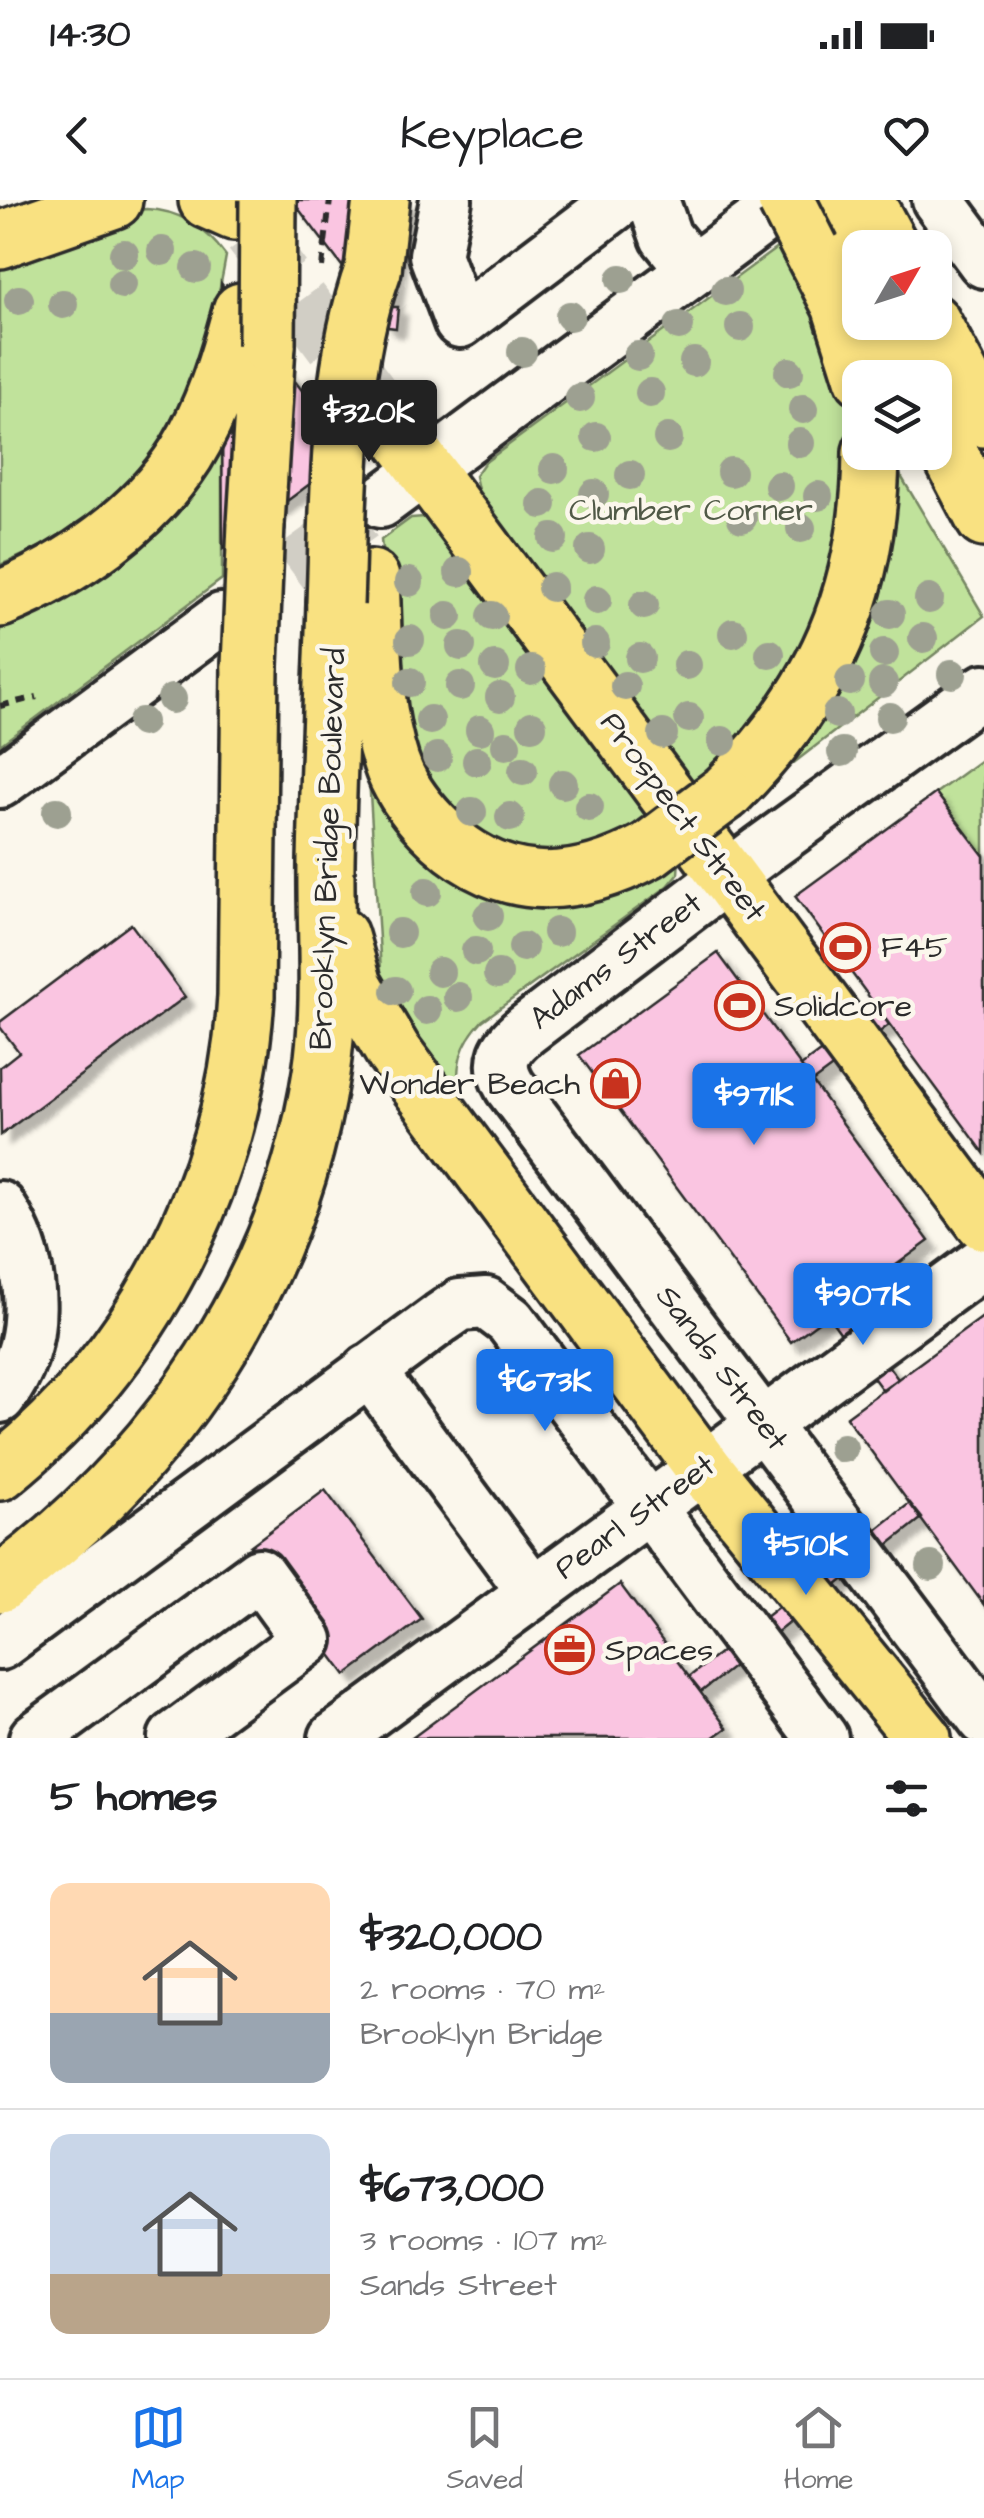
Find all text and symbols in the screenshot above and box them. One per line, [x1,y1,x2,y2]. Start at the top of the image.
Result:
text: 14:30 [50,9,130,61]
text: Keyplace [400,104,584,166]
icon: back [50,108,105,163]
icon: heart [879,108,934,163]
north arrow [842,230,952,340]
map controls [842,230,952,470]
button: layers [842,360,952,470]
pin: $320K [299,380,439,465]
text: $320K [323,390,415,435]
park label: Clumber Corner [569,488,813,533]
street label: Brooklyn Bridge Boulevard [298,647,358,1051]
street label: Prospect Street [589,703,777,931]
street label: Adams Street [520,881,712,1041]
sports icon: F45 [820,921,872,973]
place label: F45 [881,925,948,970]
sports icon: Solidcore [713,980,765,1032]
place label: Solidcore [774,984,912,1029]
shop icon: Wonder Beach [589,1058,641,1110]
place label: Wonder Beach [359,1062,580,1107]
pin: $971K [684,1063,824,1148]
text: $971K [714,1073,794,1118]
pin: $907K [793,1263,933,1348]
text: $907K [815,1273,911,1318]
street label: Sands Street [645,1276,799,1460]
pin: $673K [475,1349,615,1434]
text: $673K [498,1359,592,1404]
street label: Pearl Street [546,1443,724,1591]
pin: $510K [736,1513,876,1598]
text: $510K [764,1523,848,1568]
office icon: Spaces [544,1624,596,1676]
place label: Spaces [605,1628,713,1673]
text: 5 homes [50,1769,217,1827]
icon: filters [879,1771,934,1826]
text: $320,000 [360,1909,542,1967]
icon: home [130,1923,250,2043]
text: 2 rooms · 70 m² [360,1967,605,2012]
text: Brooklyn Bridge [360,2012,603,2057]
text: $673,000 [360,2160,544,2218]
icon: home [130,2174,250,2294]
text: 3 rooms · 107 m² [360,2218,608,2263]
text: Sands Street [360,2263,557,2308]
tab: Map [131,2400,186,2499]
tab: Saved [447,2400,523,2499]
tab: Home [784,2400,853,2499]

